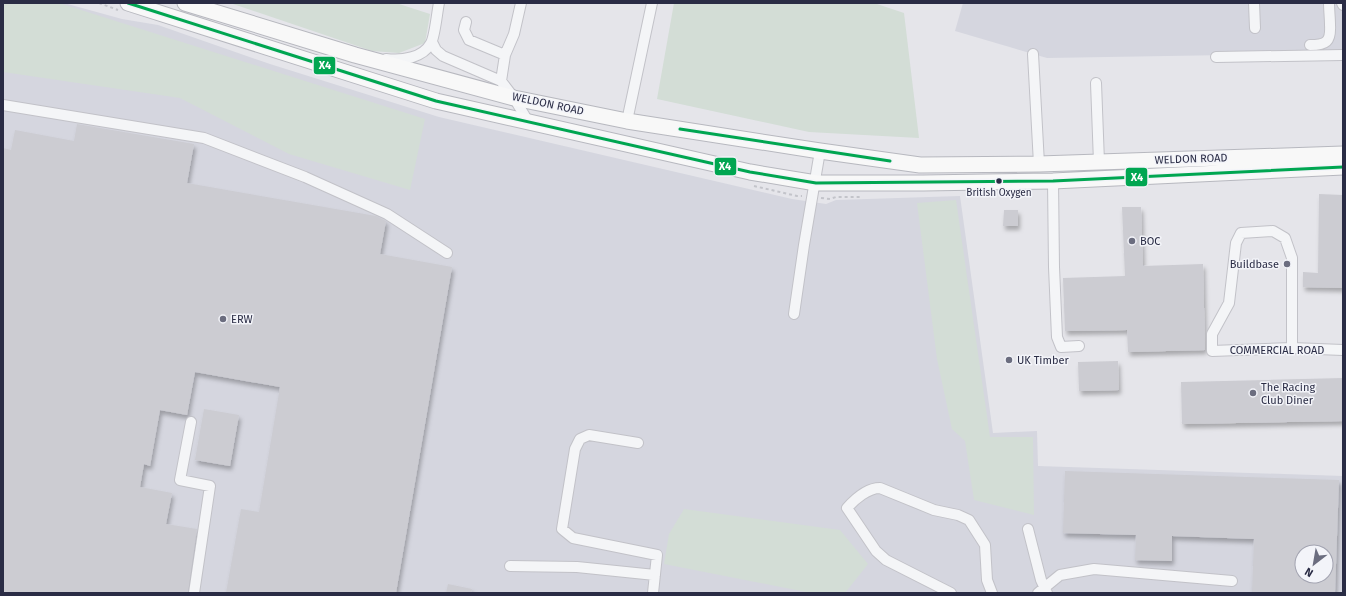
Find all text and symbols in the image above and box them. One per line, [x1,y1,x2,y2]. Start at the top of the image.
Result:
line badge: X4 [313,56,336,75]
text: X4 [318,59,331,72]
street label: WELDON ROAD [511,90,585,118]
street label: WELDON ROAD [1154,151,1228,167]
line badge: X4 [714,157,737,176]
text: X4 [718,160,731,173]
line badge: X4 [1125,167,1148,187]
text: X4 [1130,171,1143,184]
marker: British Oxygen [994,176,1004,186]
place label: British Oxygen [966,187,1032,199]
place label: BOC [1140,235,1160,248]
marker: BOC [1127,236,1137,246]
place label: Buildbase [1230,258,1279,271]
marker: Buildbase [1282,259,1292,269]
place label: ERW [231,313,253,326]
marker: ERW [218,314,228,324]
street label: COMMERCIAL ROAD [1230,344,1324,357]
place label: UK Timber [1017,354,1069,367]
marker: UK Timber [1004,355,1014,365]
place label: The Racing Club Diner [1261,381,1315,407]
marker: The Racing Club Diner [1248,388,1258,398]
north arrow [1294,544,1334,584]
text: N [1303,565,1316,580]

